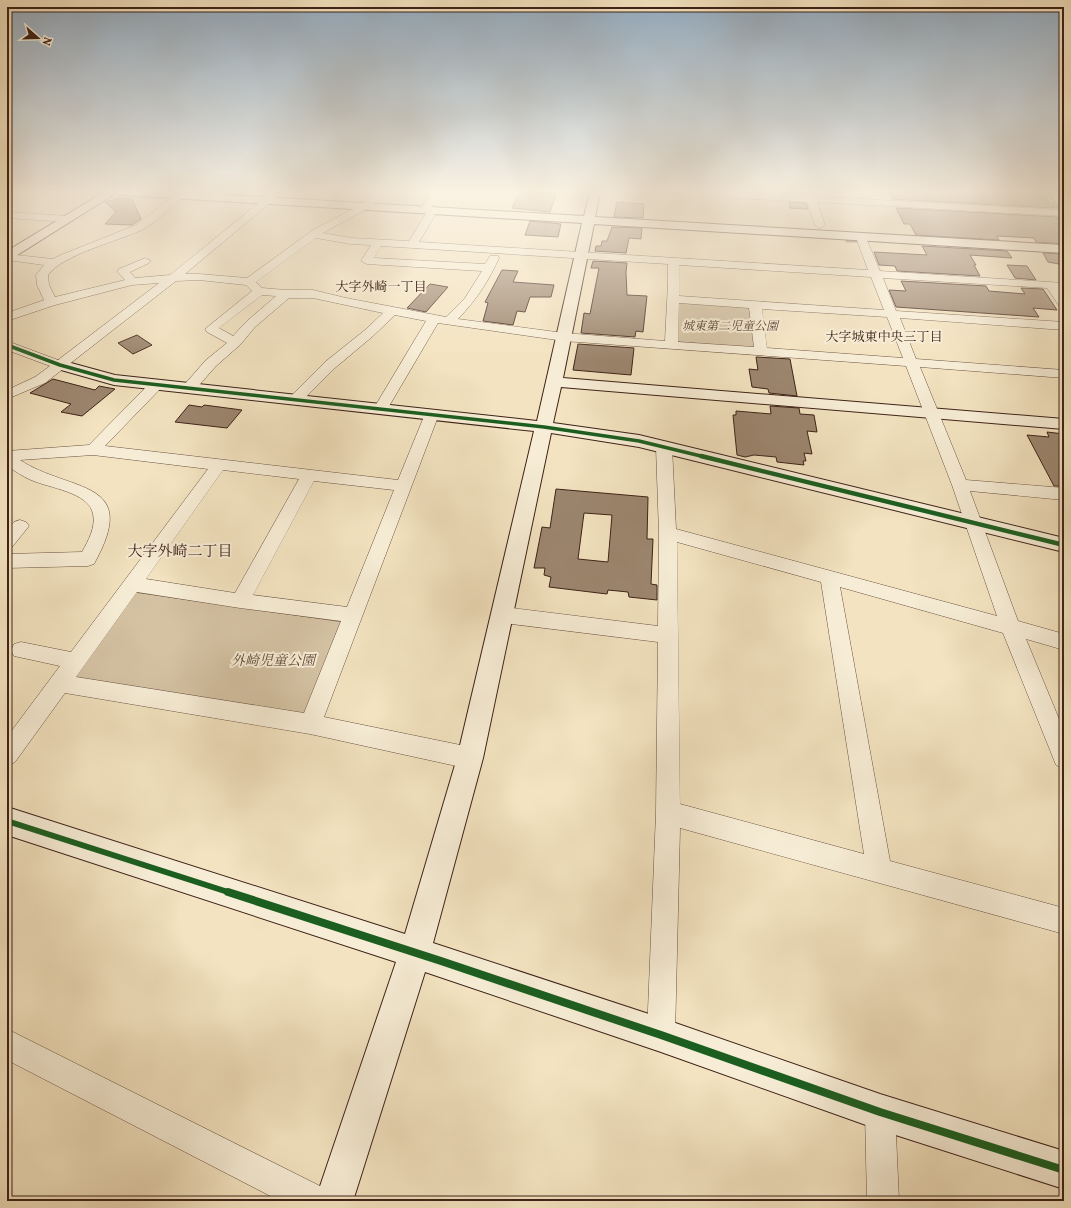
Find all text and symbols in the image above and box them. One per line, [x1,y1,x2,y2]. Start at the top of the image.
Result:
north arrow [18,18,58,58]
text: N [38,35,54,47]
district label: 大字外崎一丁目 [335,279,427,297]
park label: 城東第二児童公園 [682,319,780,335]
district label: 大字城東中央三丁目 [825,329,943,347]
district label: 大字外崎二丁目 [127,542,233,563]
park label: 外崎児童公園 [231,652,317,671]

